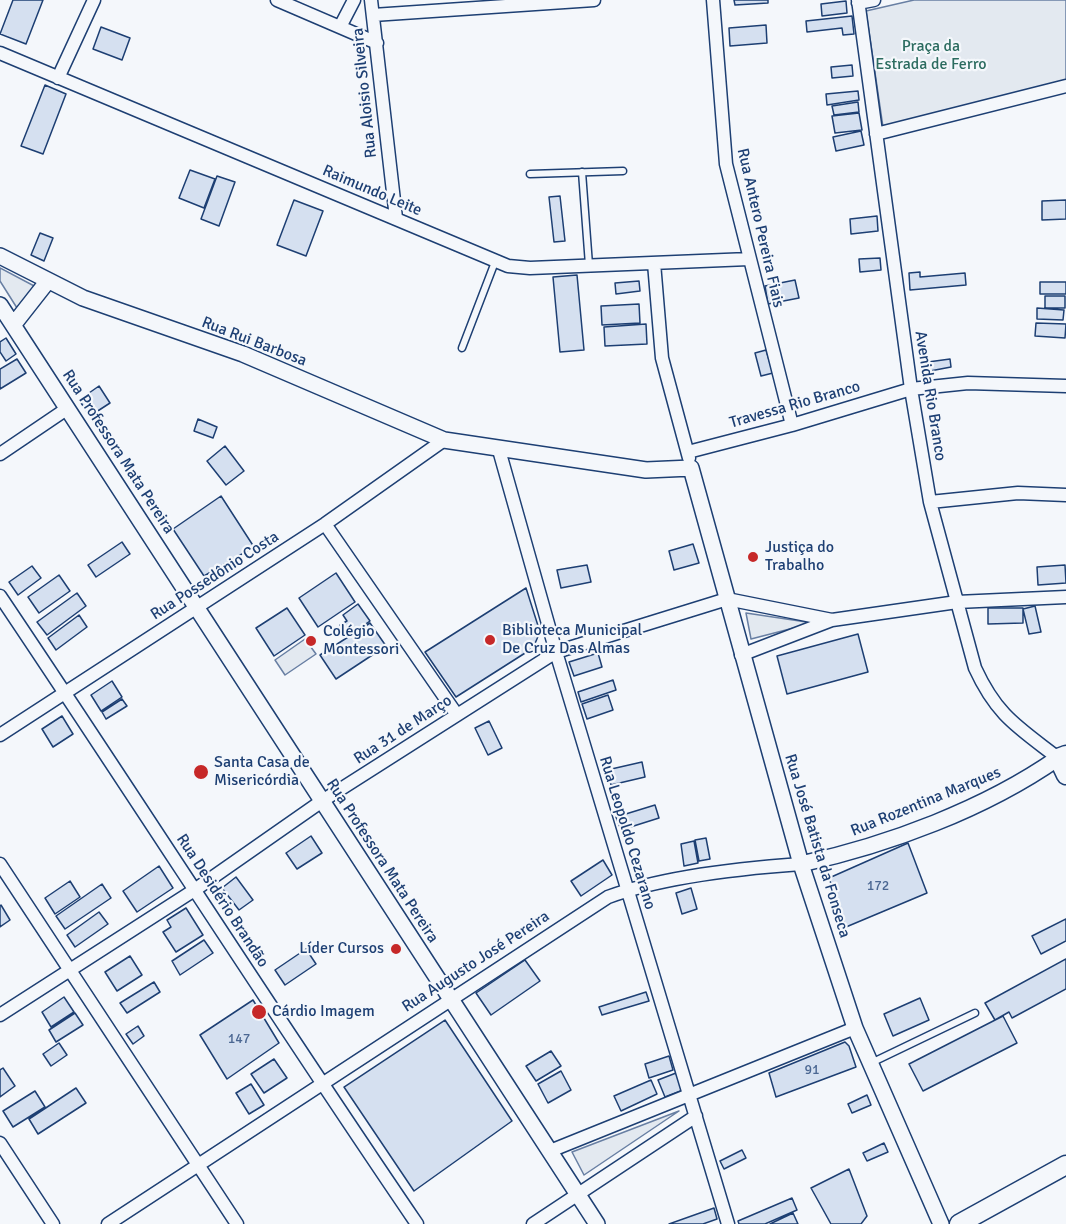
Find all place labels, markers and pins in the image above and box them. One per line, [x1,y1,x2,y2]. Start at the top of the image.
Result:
place label: Justiça do Trabalho [765,538,834,576]
marker: Justiça do Trabalho [746,550,760,564]
place label: Biblioteca Municipal De Cruz Das Almas [502,621,642,659]
place label: Colégio Montessori [323,622,399,660]
marker: Biblioteca Municipal De Cruz Das Almas [483,633,497,647]
marker: Colégio Montessori [304,634,318,648]
place label: Santa Casa de Misericórdia [214,753,310,791]
marker: Santa Casa de Misericórdia [192,763,210,781]
place label: Líder Cursos [299,939,384,959]
marker: Líder Cursos [389,942,403,956]
place label: Cárdio Imagem [272,1002,375,1022]
marker: Cárdio Imagem [250,1003,268,1021]

